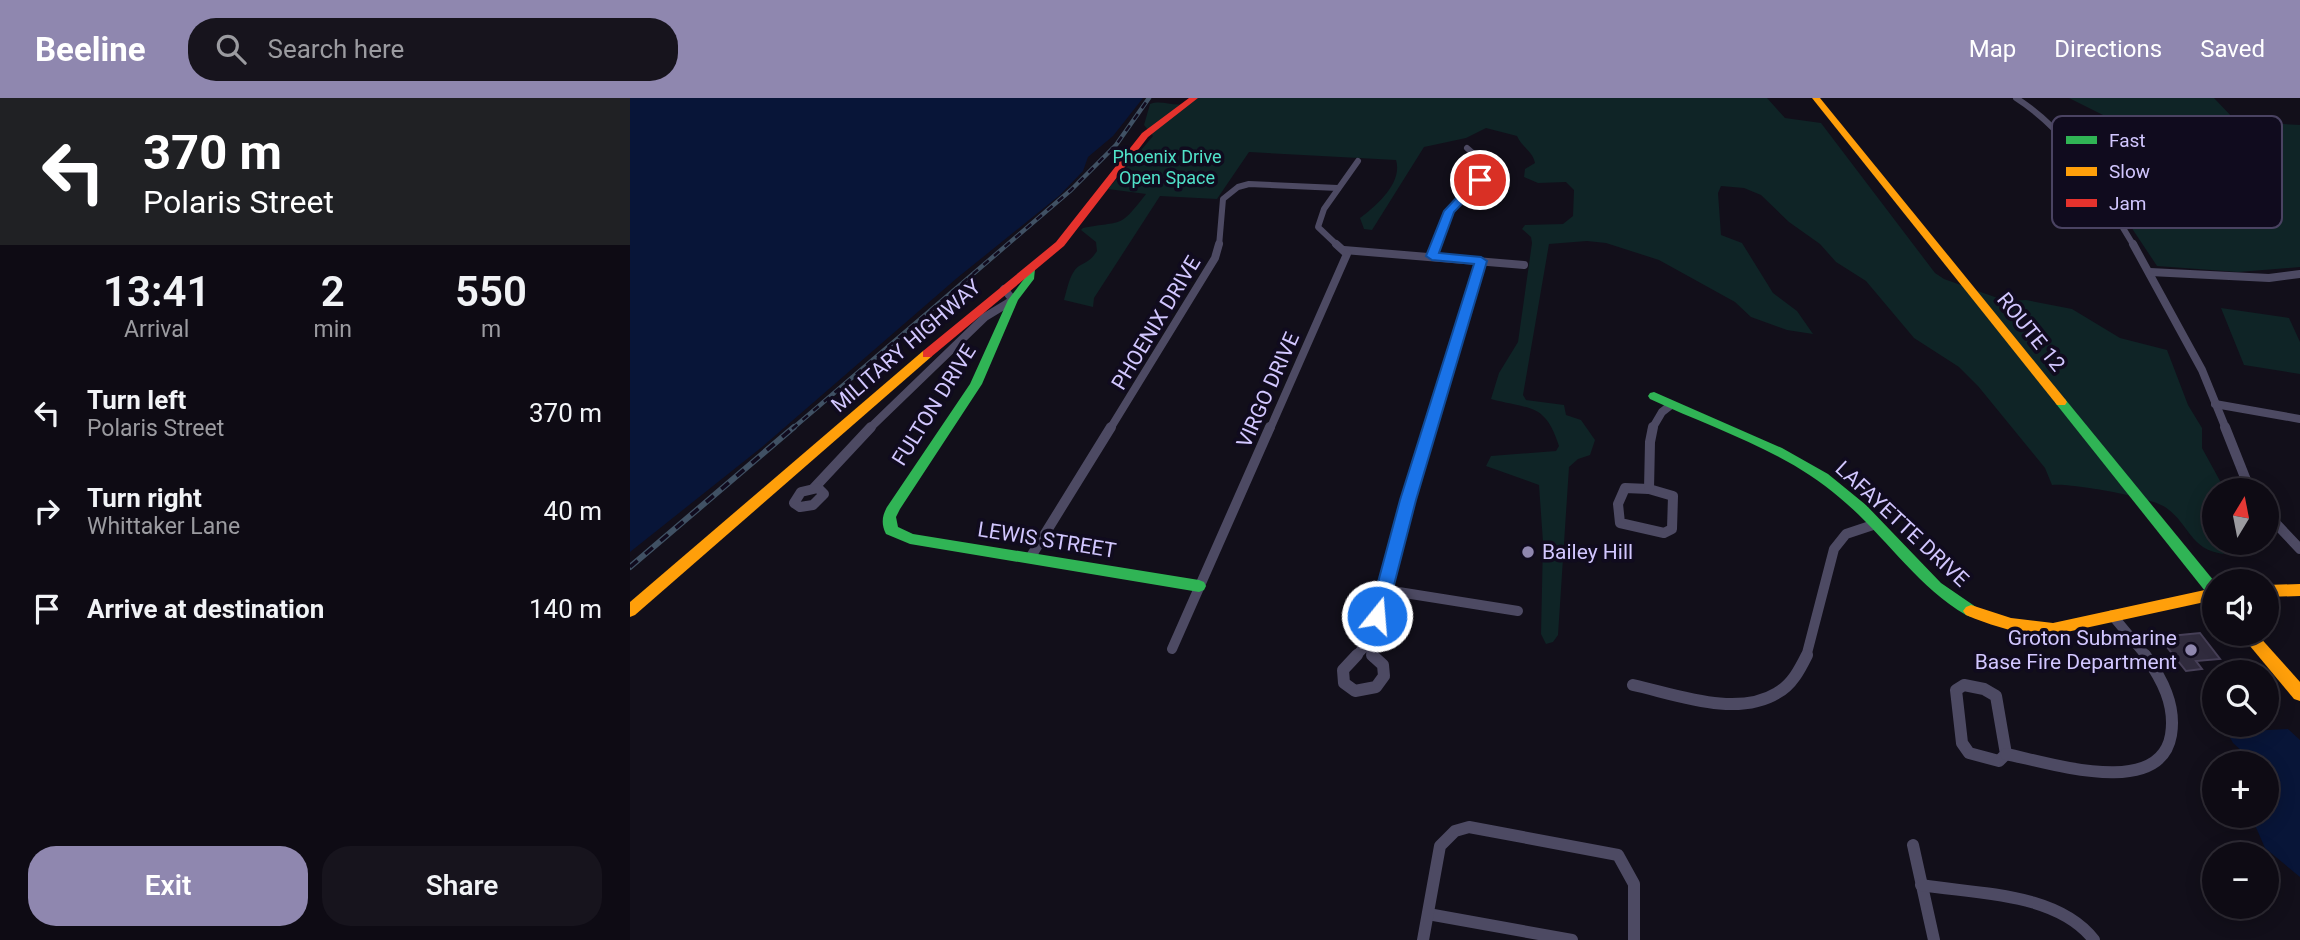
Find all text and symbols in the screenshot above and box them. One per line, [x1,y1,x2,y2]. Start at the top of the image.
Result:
search box [188,18,678,81]
text: Beeline [35,30,146,69]
icon: search [212,30,250,68]
text: Search here [268,34,404,64]
text: Map [1969,35,2016,63]
text: Directions [2054,35,2162,63]
text: Saved [2200,35,2265,63]
legend [2052,116,2282,228]
text: 370 m [143,124,282,181]
icon: left [28,126,119,217]
text: Fast [2109,129,2146,152]
park label: Phoenix Drive Open Space [1112,146,1222,188]
pin [1450,150,1510,210]
text: Slow [2109,160,2150,183]
icon: arrive [1461,161,1499,199]
text: Polaris Street [143,183,334,221]
text: Jam [2109,192,2146,215]
street label: PHOENIX DRIVE [1107,252,1205,394]
text: 13:41 [103,267,210,316]
text: 2 [321,267,345,316]
text: 550 [455,267,527,316]
street label: MILITARY HIGHWAY [826,274,986,417]
street label: ROUTE 12 [1992,288,2070,376]
text: Arrival [124,316,189,343]
text: min [313,316,352,343]
text: m [481,316,501,343]
street label: VIRGO DRIVE [1232,329,1304,451]
street label: FULTON DRIVE [887,340,981,470]
text: Turn left [87,385,186,415]
icon: left [28,394,66,432]
text: 370 m [529,398,602,428]
text: Polaris Street [87,415,224,442]
street label: LAFAYETTE DRIVE [1831,456,1973,592]
north arrow [2202,478,2278,555]
map controls [2202,478,2279,919]
text: Turn right [87,483,202,513]
icon: right [28,492,66,530]
text: 40 m [544,496,602,526]
text: Whittaker Lane [87,513,240,540]
street label: LEWIS STREET [976,517,1118,563]
place label: Bailey Hill [1542,540,1633,564]
marker: Bailey Hill [1520,544,1536,560]
button: sound [2202,569,2279,646]
position arrow [1340,579,1414,653]
icon: arrive [28,590,66,628]
text: Arrive at destination [87,594,324,624]
text: 140 m [529,594,602,624]
place label: Groton Submarine Base Fire Department [1975,626,2177,674]
marker: Groton Submarine Base Fire Department [2183,642,2199,658]
button: search [2202,660,2279,737]
button: + [2202,751,2279,828]
button: − [2202,842,2279,919]
button: Exit [28,846,308,926]
button: Share [322,846,602,926]

